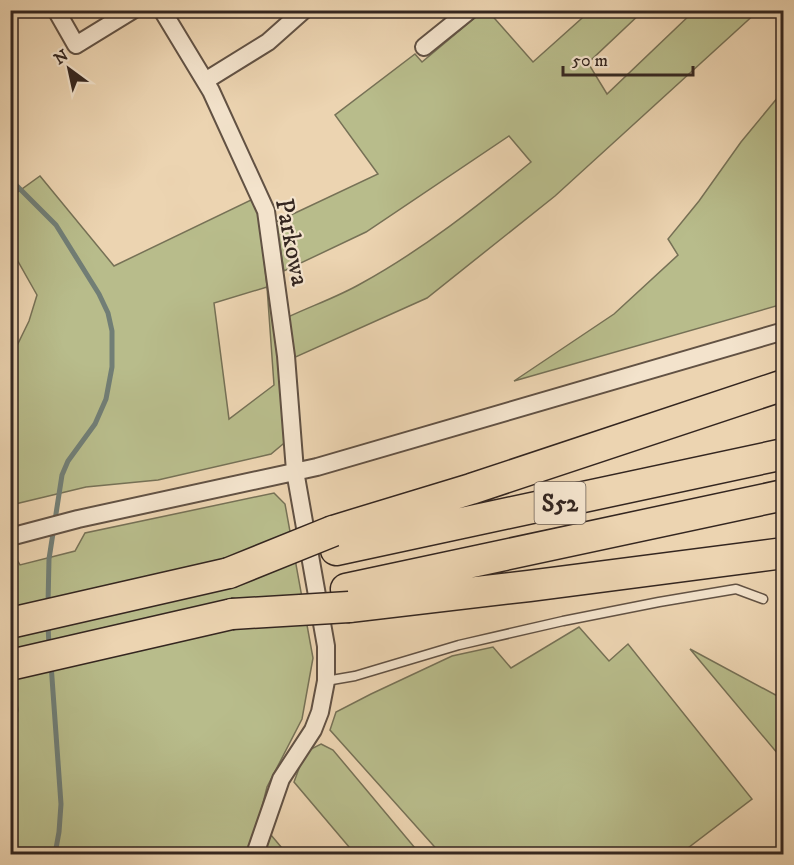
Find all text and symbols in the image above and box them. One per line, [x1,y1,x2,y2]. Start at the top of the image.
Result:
north arrow [39,39,99,99]
scale bar [563,39,694,77]
text: N [50,45,72,69]
text: 50 m [572,50,608,72]
street label: Parkowa [267,196,316,289]
road number: S52 [534,482,586,524]

